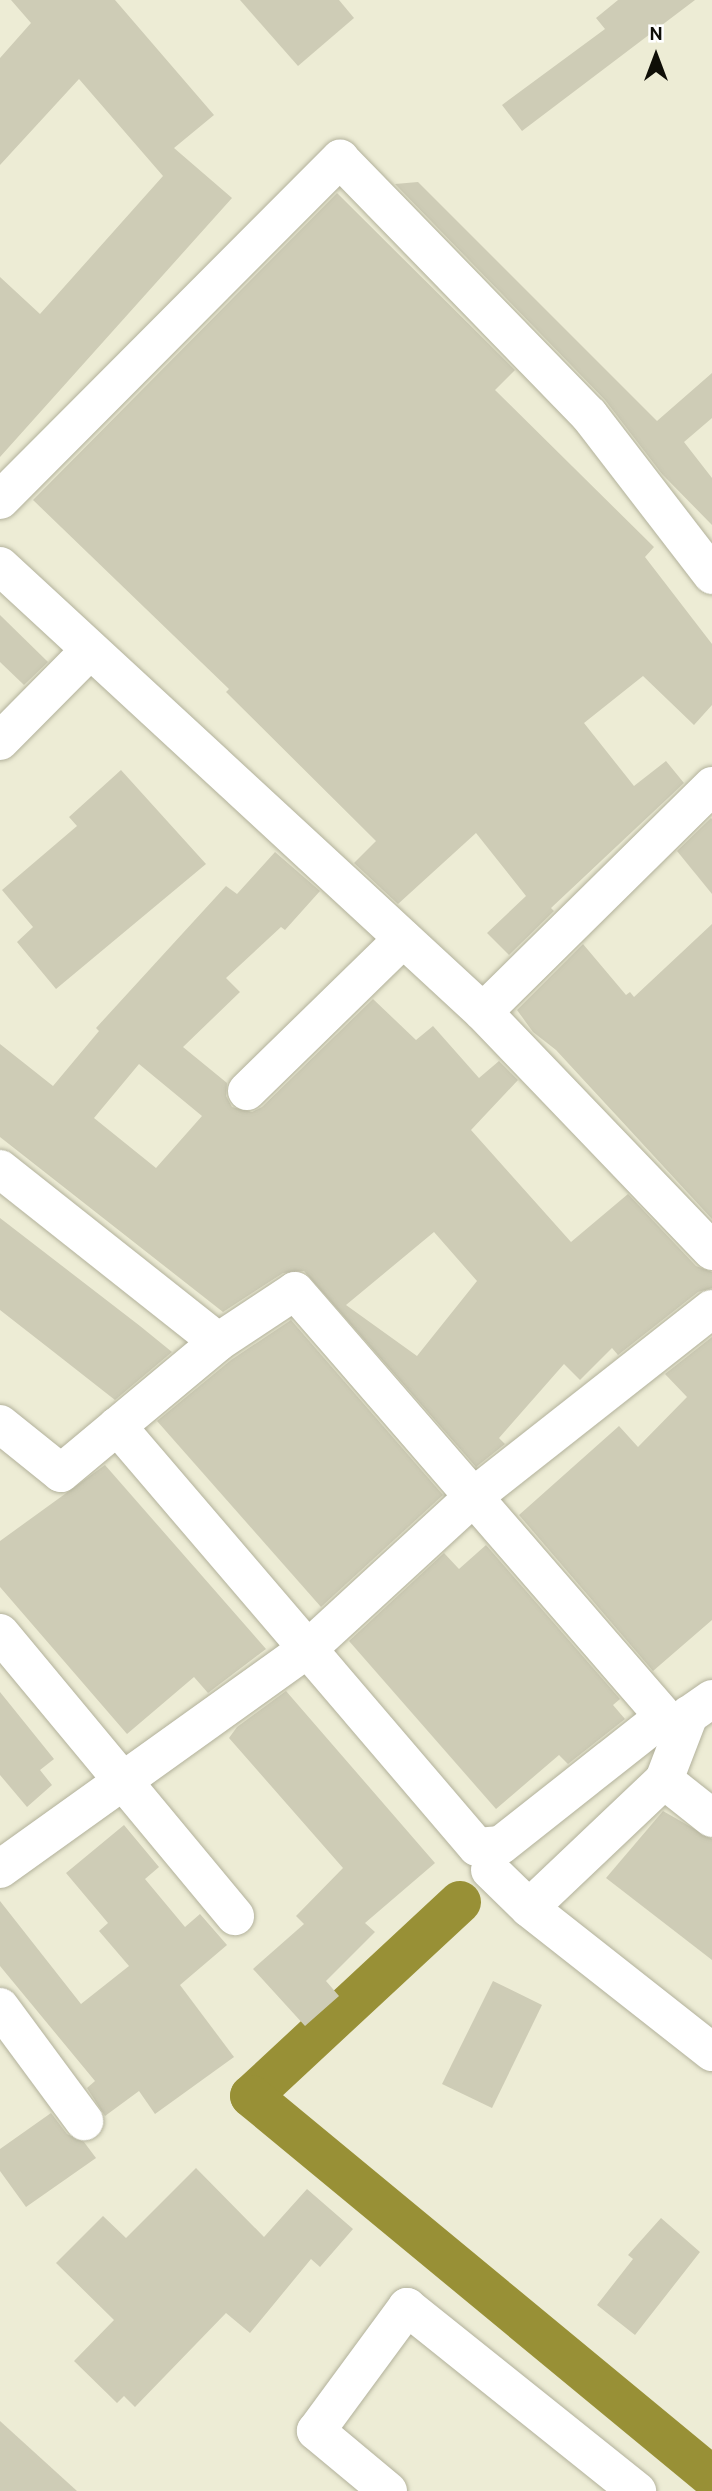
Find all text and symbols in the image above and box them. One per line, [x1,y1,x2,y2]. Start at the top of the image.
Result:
north arrow [621,21,691,91]
text: N [649,23,663,47]

